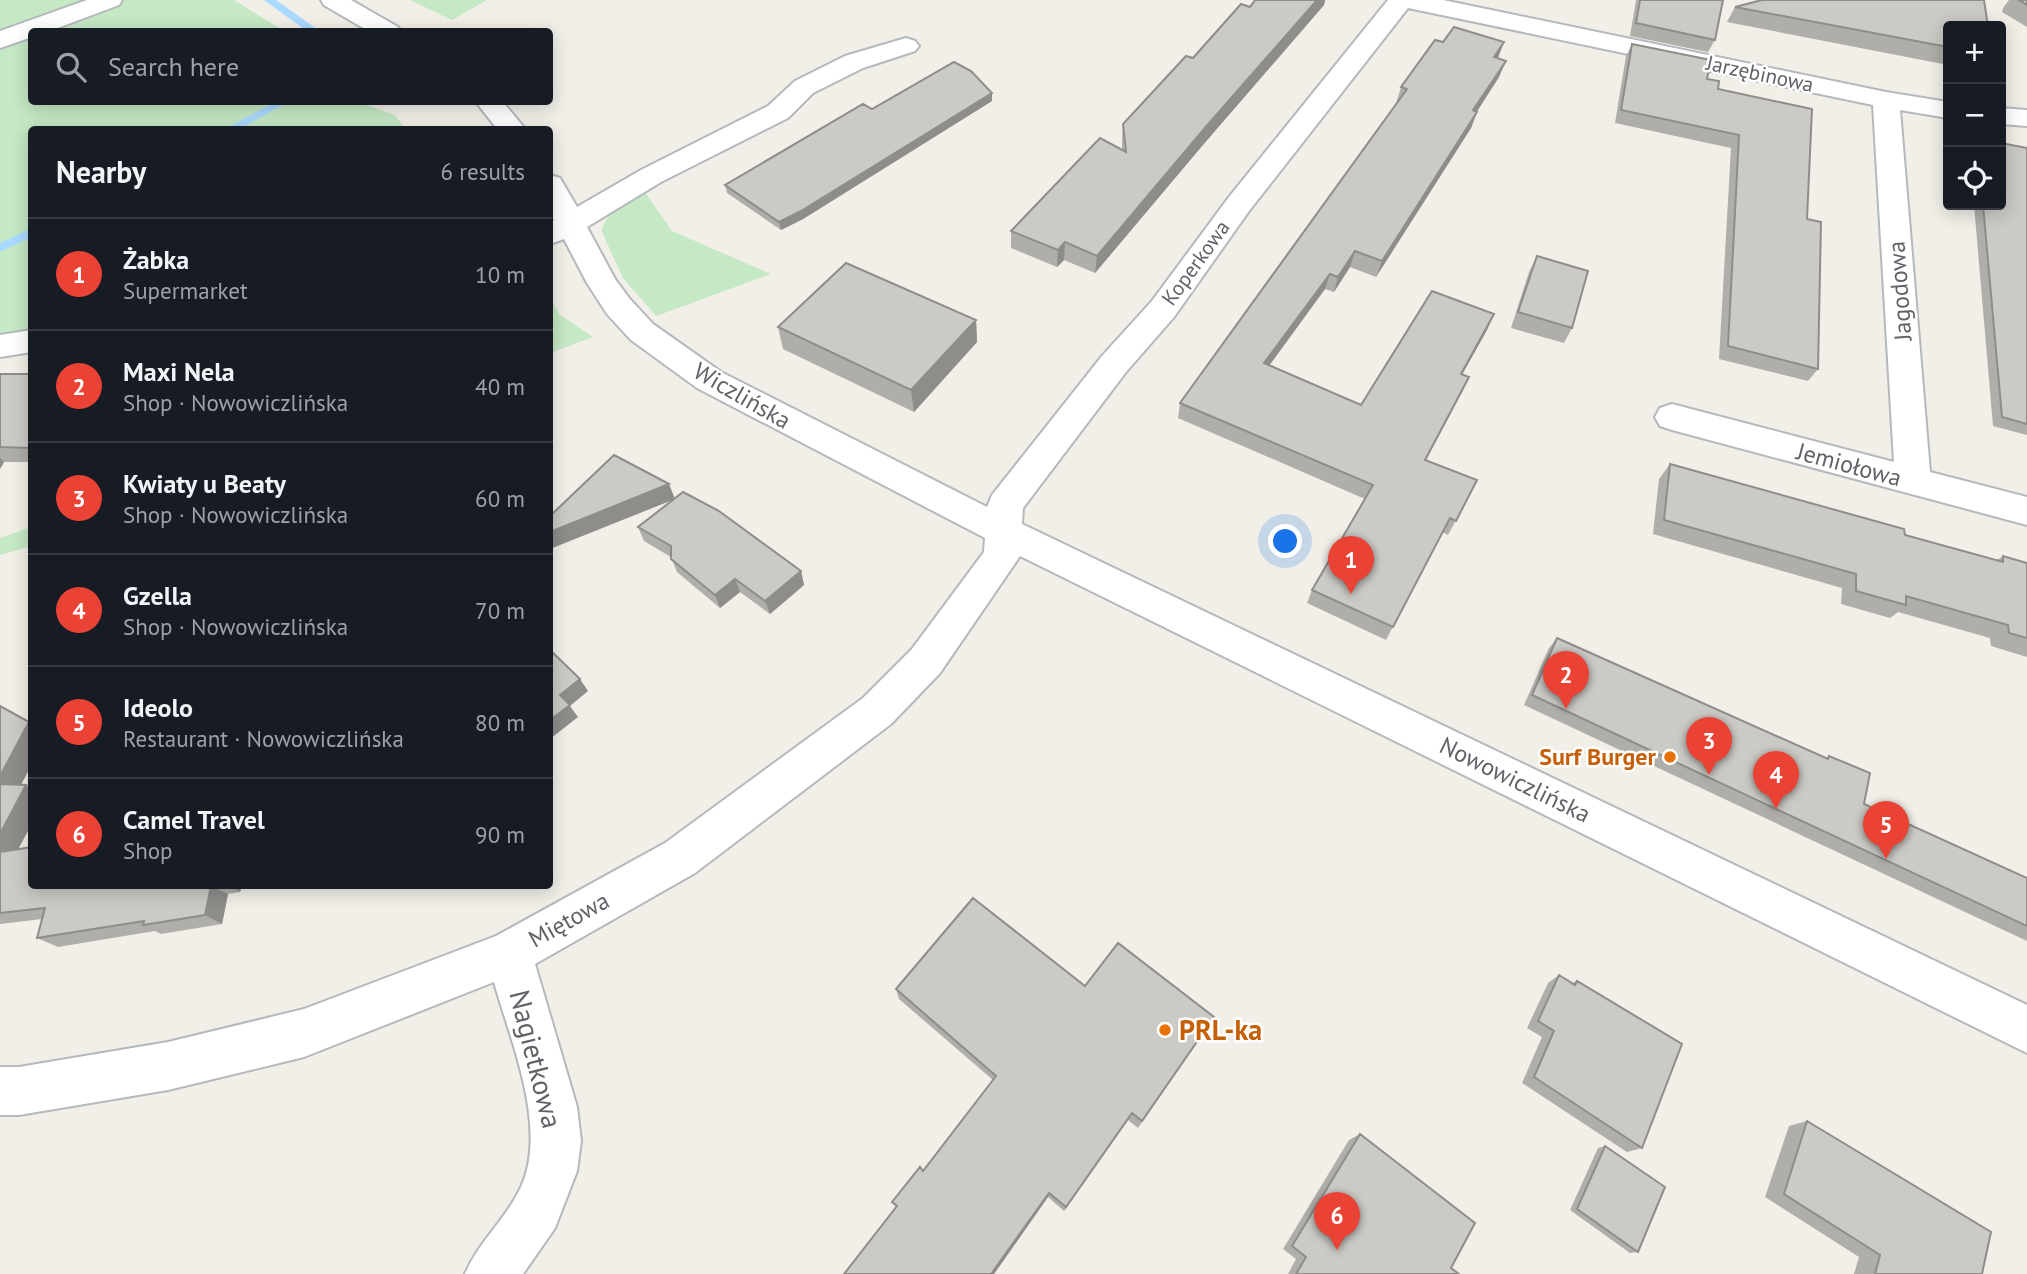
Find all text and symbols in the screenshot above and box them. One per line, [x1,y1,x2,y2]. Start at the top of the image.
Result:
map controls [1943,21,2006,210]
button: + [1943,21,2006,84]
search box [28,28,553,105]
icon: search [52,48,90,86]
street label: Jarzębinowa [1703,49,1816,98]
text: Search here [108,50,239,83]
button: − [1943,84,2006,147]
button: locate [1943,147,2006,210]
text: Nearby [56,152,146,191]
text: 6 results [441,157,525,186]
street label: Koperkowa [1156,215,1236,311]
street label: Jagodowa [1881,240,1919,343]
text: Żabka [123,243,189,276]
text: 1 [72,260,86,289]
text: 10 m [475,260,525,289]
text: Supermarket [123,276,248,305]
text: Maxi Nela [123,355,235,388]
street label: Wiczlińska [688,355,797,436]
text: 2 [72,372,86,401]
text: 40 m [475,372,525,401]
text: Shop · Nowowiczlińska [123,388,348,417]
street label: Jemiołowa [1792,435,1905,493]
text: Kwiaty u Beaty [123,467,286,500]
text: 3 [72,484,86,513]
text: 60 m [475,484,525,513]
text: Shop · Nowowiczlińska [123,500,348,529]
your location [1268,524,1302,558]
pin: 1 [1328,536,1374,594]
text: Gzella [123,579,192,612]
text: 4 [72,596,86,625]
text: 70 m [475,596,525,625]
text: Shop · Nowowiczlińska [123,612,348,641]
pin: 2 [1543,651,1589,709]
text: Ideolo [123,691,193,724]
text: 5 [72,708,86,737]
text: 80 m [475,708,525,737]
pin: 3 [1686,717,1732,775]
text: Restaurant · Nowowiczlińska [123,724,404,753]
street label: Nowowiczlińska [1435,730,1596,829]
place label: Surf Burger [1539,741,1657,772]
marker: Surf Burger [1662,749,1678,765]
pin: 4 [1753,751,1799,809]
pin: 5 [1863,801,1909,859]
text: Camel Travel [123,803,265,836]
text: 6 [72,820,86,849]
text: 90 m [475,820,525,849]
text: Shop [123,836,173,865]
street label: Miętowa [523,885,615,954]
street label: Nagietkowa [501,986,572,1132]
place label: PRL-ka [1179,1011,1262,1048]
marker: PRL-ka [1157,1022,1173,1038]
pin: 6 [1314,1192,1360,1250]

